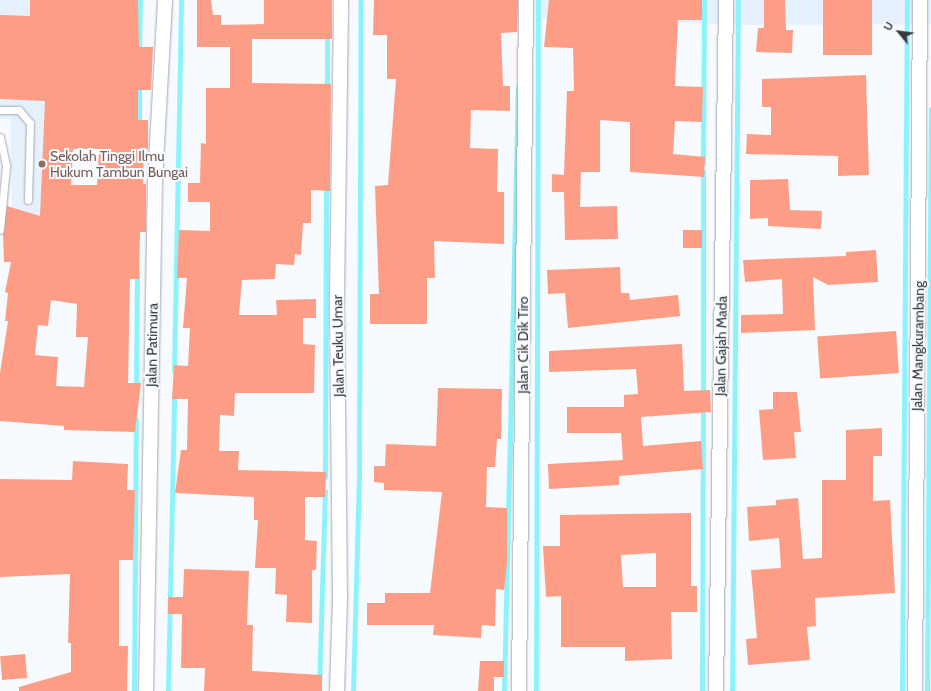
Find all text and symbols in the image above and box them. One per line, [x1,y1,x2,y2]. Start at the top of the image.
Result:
north arrow [879,12,919,52]
text: U [880,19,897,33]
place label: Sekolah Tinggi Ilmu Hukum Tambun Bungai [50,148,188,180]
marker: Sekolah Tinggi Ilmu Hukum Tambun Bungai [37,159,47,169]
street label: Jalan Mangkurambang [908,281,928,411]
street label: Jalan Teuku Umar [329,295,347,397]
street label: Jalan Cik Dik Tiro [515,296,531,394]
street label: Jalan Gajah Mada [712,296,730,396]
street label: Jalan Patimura [143,303,161,387]

